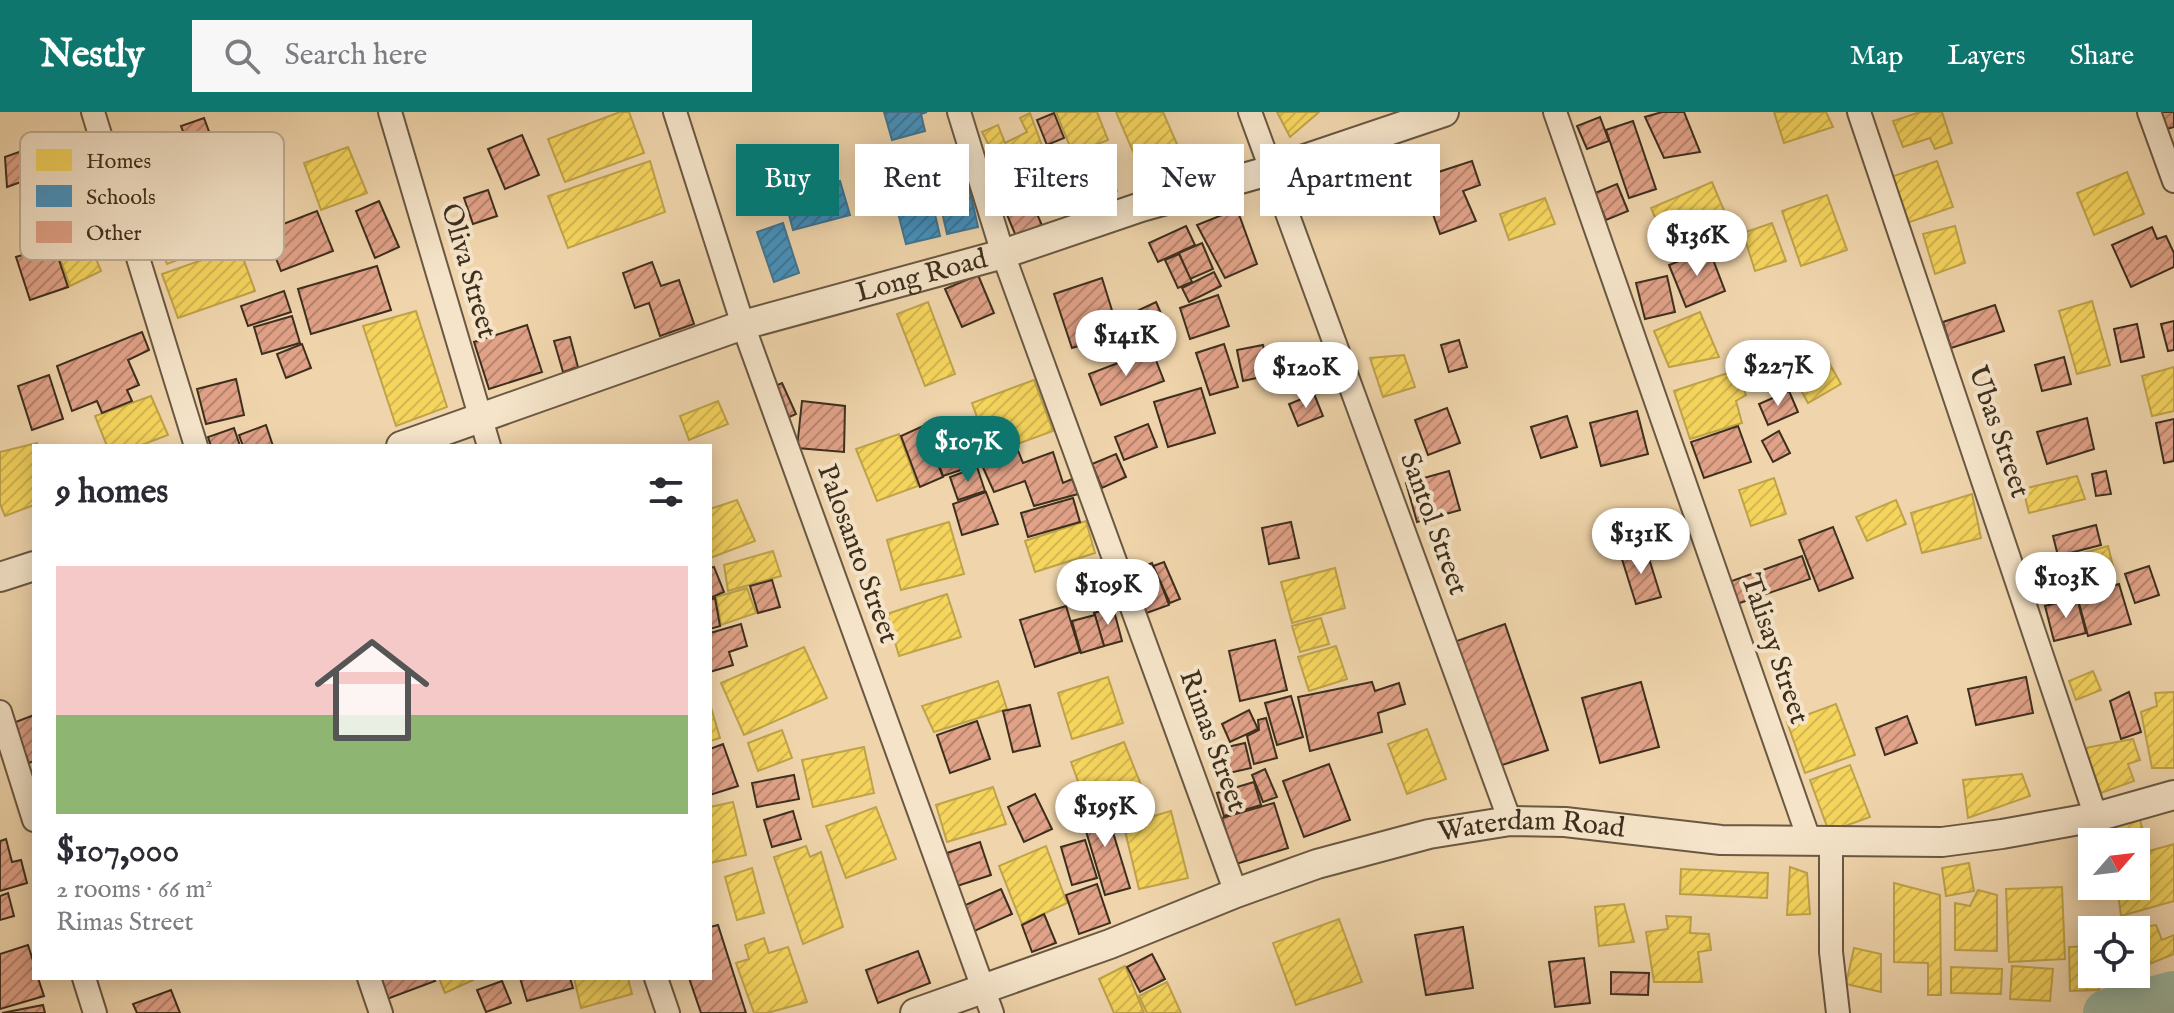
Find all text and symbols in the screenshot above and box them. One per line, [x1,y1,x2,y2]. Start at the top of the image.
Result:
search box [192,20,752,92]
text: Nestly [40,32,144,80]
icon: search [220,34,264,78]
text: Search here [284,37,427,75]
text: Map [1850,39,1903,74]
text: Layers [1947,39,2026,74]
text: Share [2070,39,2134,74]
legend [20,132,284,260]
chip: Buy [736,144,839,216]
chip: Rent [855,144,969,216]
chip: Filters [985,144,1117,216]
chip: New [1133,144,1244,216]
chip: Apartment [1260,144,1440,216]
text: Homes [86,148,151,176]
text: Schools [86,184,156,212]
street label: Oliva Street [432,200,504,343]
pin: $136K [1641,210,1753,278]
text: $136K [1665,219,1729,252]
text: Other [86,220,142,248]
street label: Long Road [852,242,991,311]
pin: $141K [1070,310,1182,378]
text: $141K [1093,319,1159,352]
pin: $227K [1722,340,1834,408]
pin: $120K [1250,342,1362,410]
text: $227K [1743,349,1813,382]
text: $120K [1272,351,1340,384]
street label: Ubas Street [1959,361,2037,503]
pin: $107K [912,416,1024,484]
text: $107K [934,425,1002,458]
street label: Santol Street [1391,448,1475,600]
street label: Palosanto Street [808,460,906,649]
icon: filters [644,470,688,514]
text: 9 homes [56,471,168,514]
pin: $131K [1585,508,1697,576]
text: $131K [1610,517,1672,550]
pin: $103K [2010,552,2122,620]
pin: $109K [1052,559,1164,627]
text: $103K [2033,561,2099,594]
text: $109K [1075,568,1141,601]
street label: Talisay Street [1732,569,1816,729]
icon: home [300,618,444,762]
street label: Rimas Street [1170,666,1254,817]
pin: $195K [1049,781,1161,849]
text: $195K [1073,790,1137,823]
street label: Waterdam Road [1435,803,1627,850]
north arrow [2078,828,2150,900]
map controls [2078,828,2150,988]
text: $107,000 [56,830,179,873]
text: 2 rooms · 66 m² [56,873,213,906]
text: Rimas Street [56,906,193,939]
button: locate [2078,916,2150,988]

